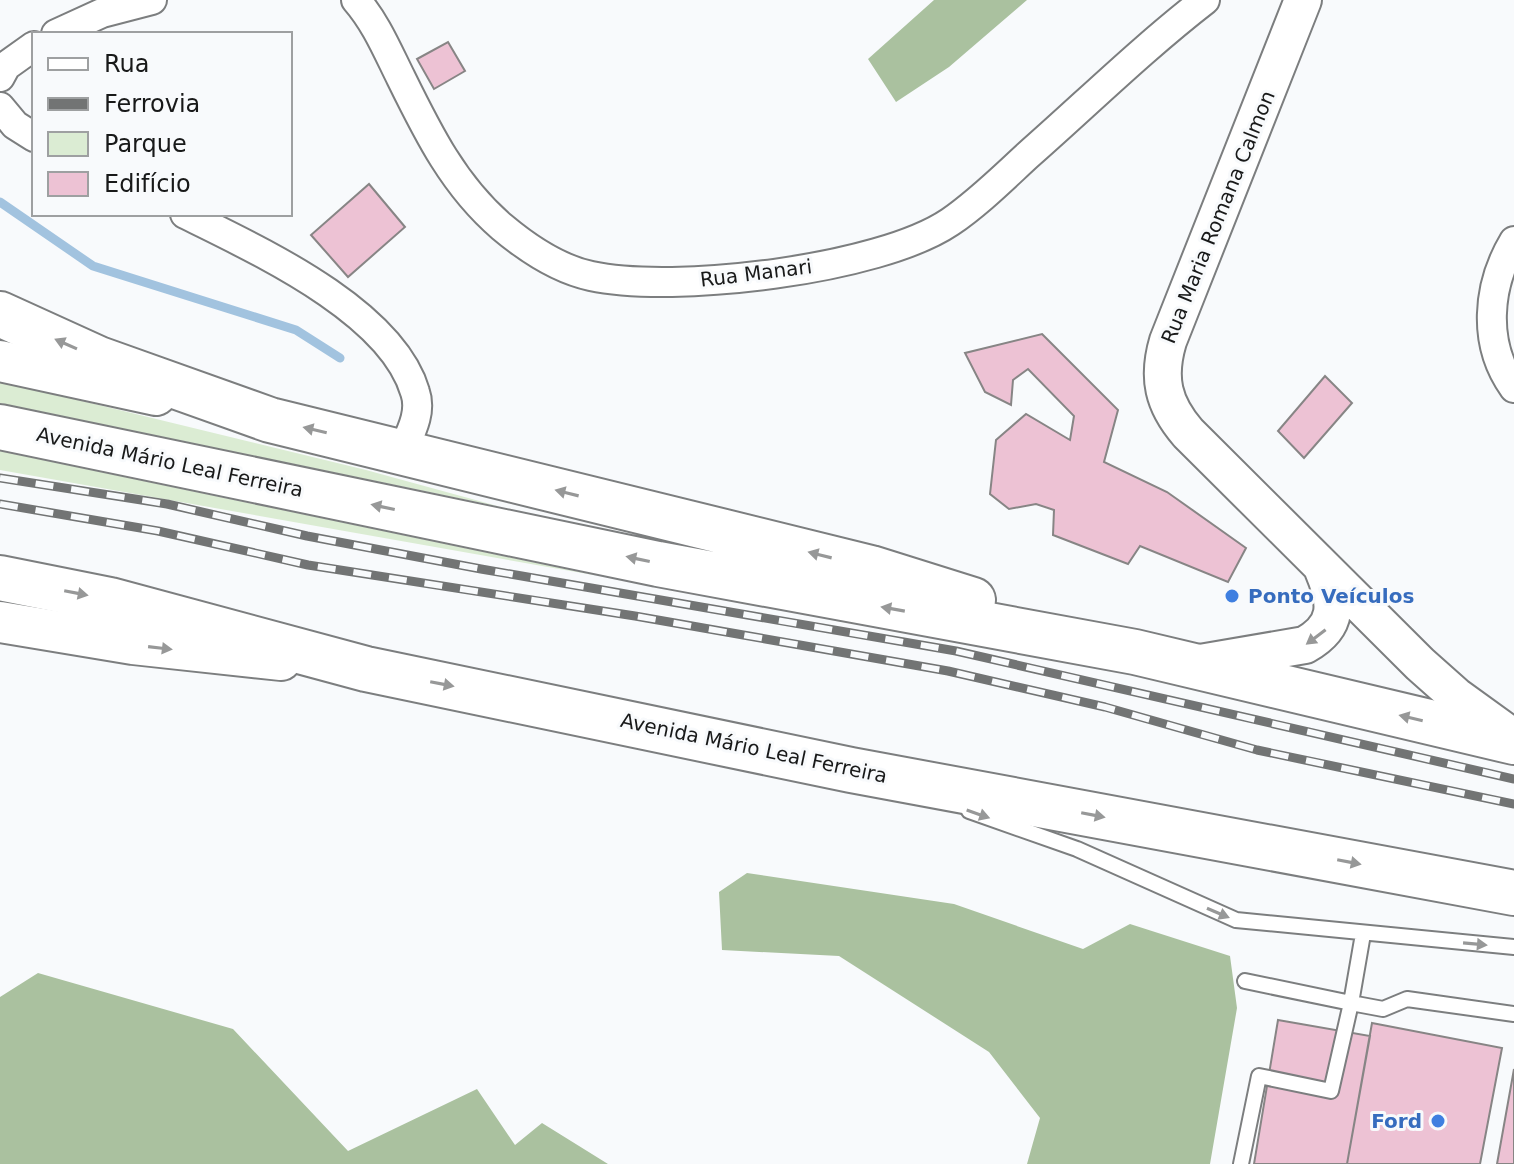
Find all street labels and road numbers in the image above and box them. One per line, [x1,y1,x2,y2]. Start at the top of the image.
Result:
street label: Rua Maria Romana Calmon [1156,87,1280,347]
street label: Rua Manari [699,254,813,292]
street label: Avenida Mário Leal Ferreira [34,422,306,502]
street label: Avenida Mário Leal Ferreira [618,708,890,788]

